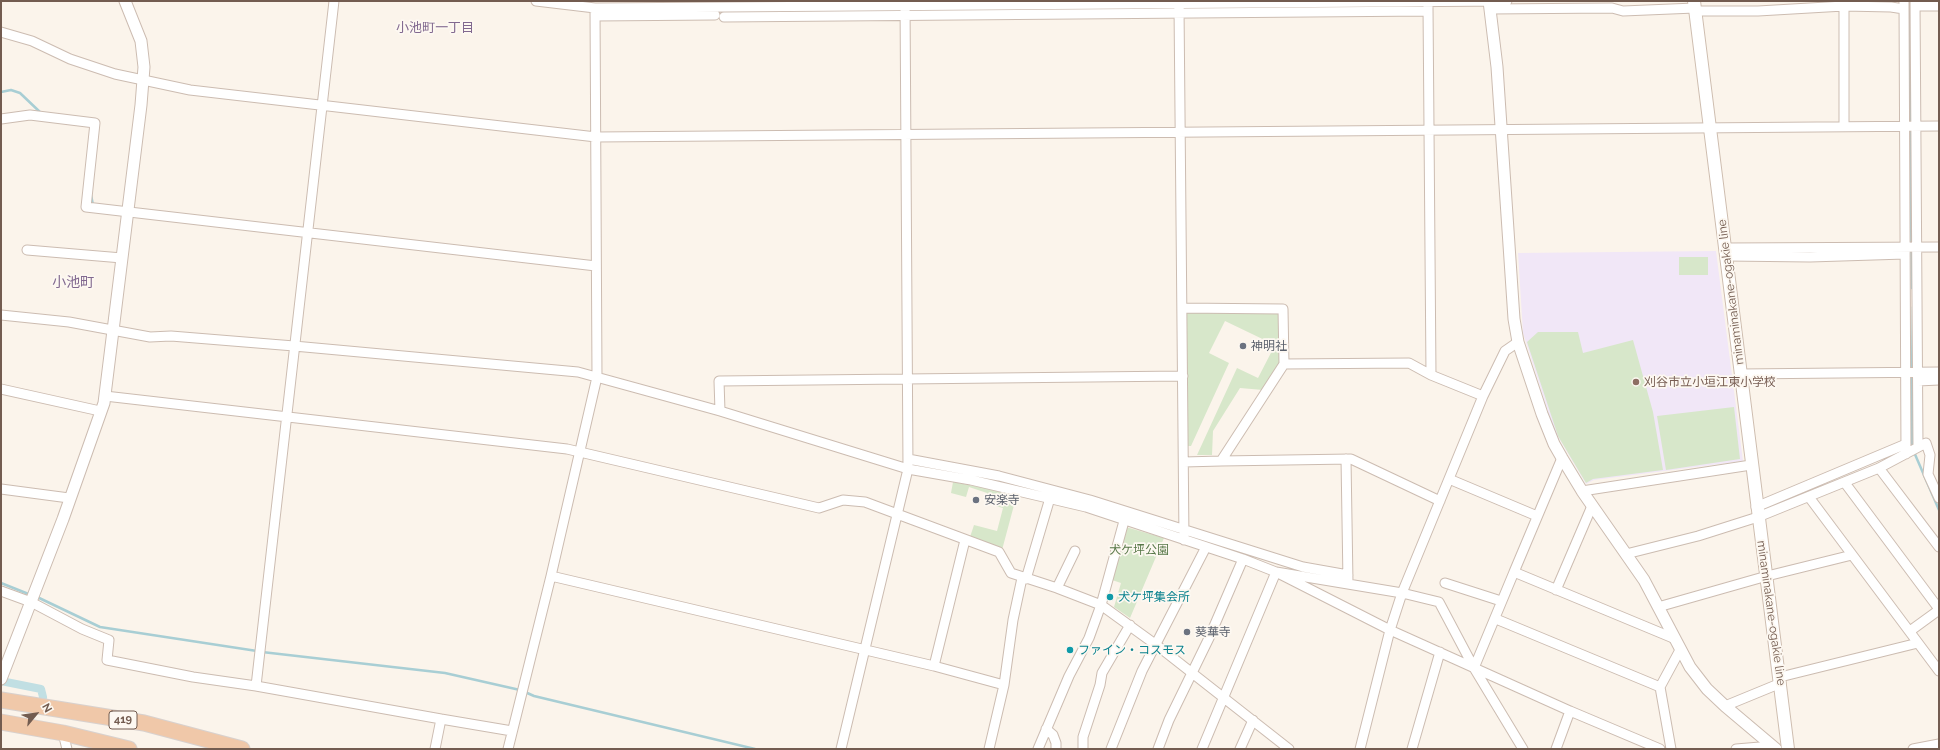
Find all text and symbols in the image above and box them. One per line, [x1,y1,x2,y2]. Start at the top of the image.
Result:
district label: 小池町一丁目 [396,20,474,36]
street label: minaminakane-ogakie line [1715,218,1747,366]
district label: 小池町 [52,275,94,291]
place label: 神明社 [1251,339,1287,353]
marker: 神明社 [1238,341,1248,351]
place label: 刈谷市立小垣江東小学校 [1644,375,1776,389]
marker: 刈谷市立小垣江東小学校 [1631,377,1641,387]
place label: 安楽寺 [984,493,1020,507]
marker: 安楽寺 [971,495,981,505]
street label: minaminakane-ogakie line [1754,539,1788,687]
park label: 犬ケ坪公園 [1109,543,1169,557]
place label: 犬ケ坪集会所 [1118,590,1190,604]
marker: 犬ケ坪集会所 [1105,592,1115,602]
place label: 葵華寺 [1195,625,1231,639]
marker: 葵華寺 [1182,627,1192,637]
place label: ファイン・コスモス [1078,643,1186,657]
marker: ファイン・コスモス [1065,645,1075,655]
north arrow [16,694,56,734]
text: N [39,701,55,715]
road number: 419 [109,711,137,729]

